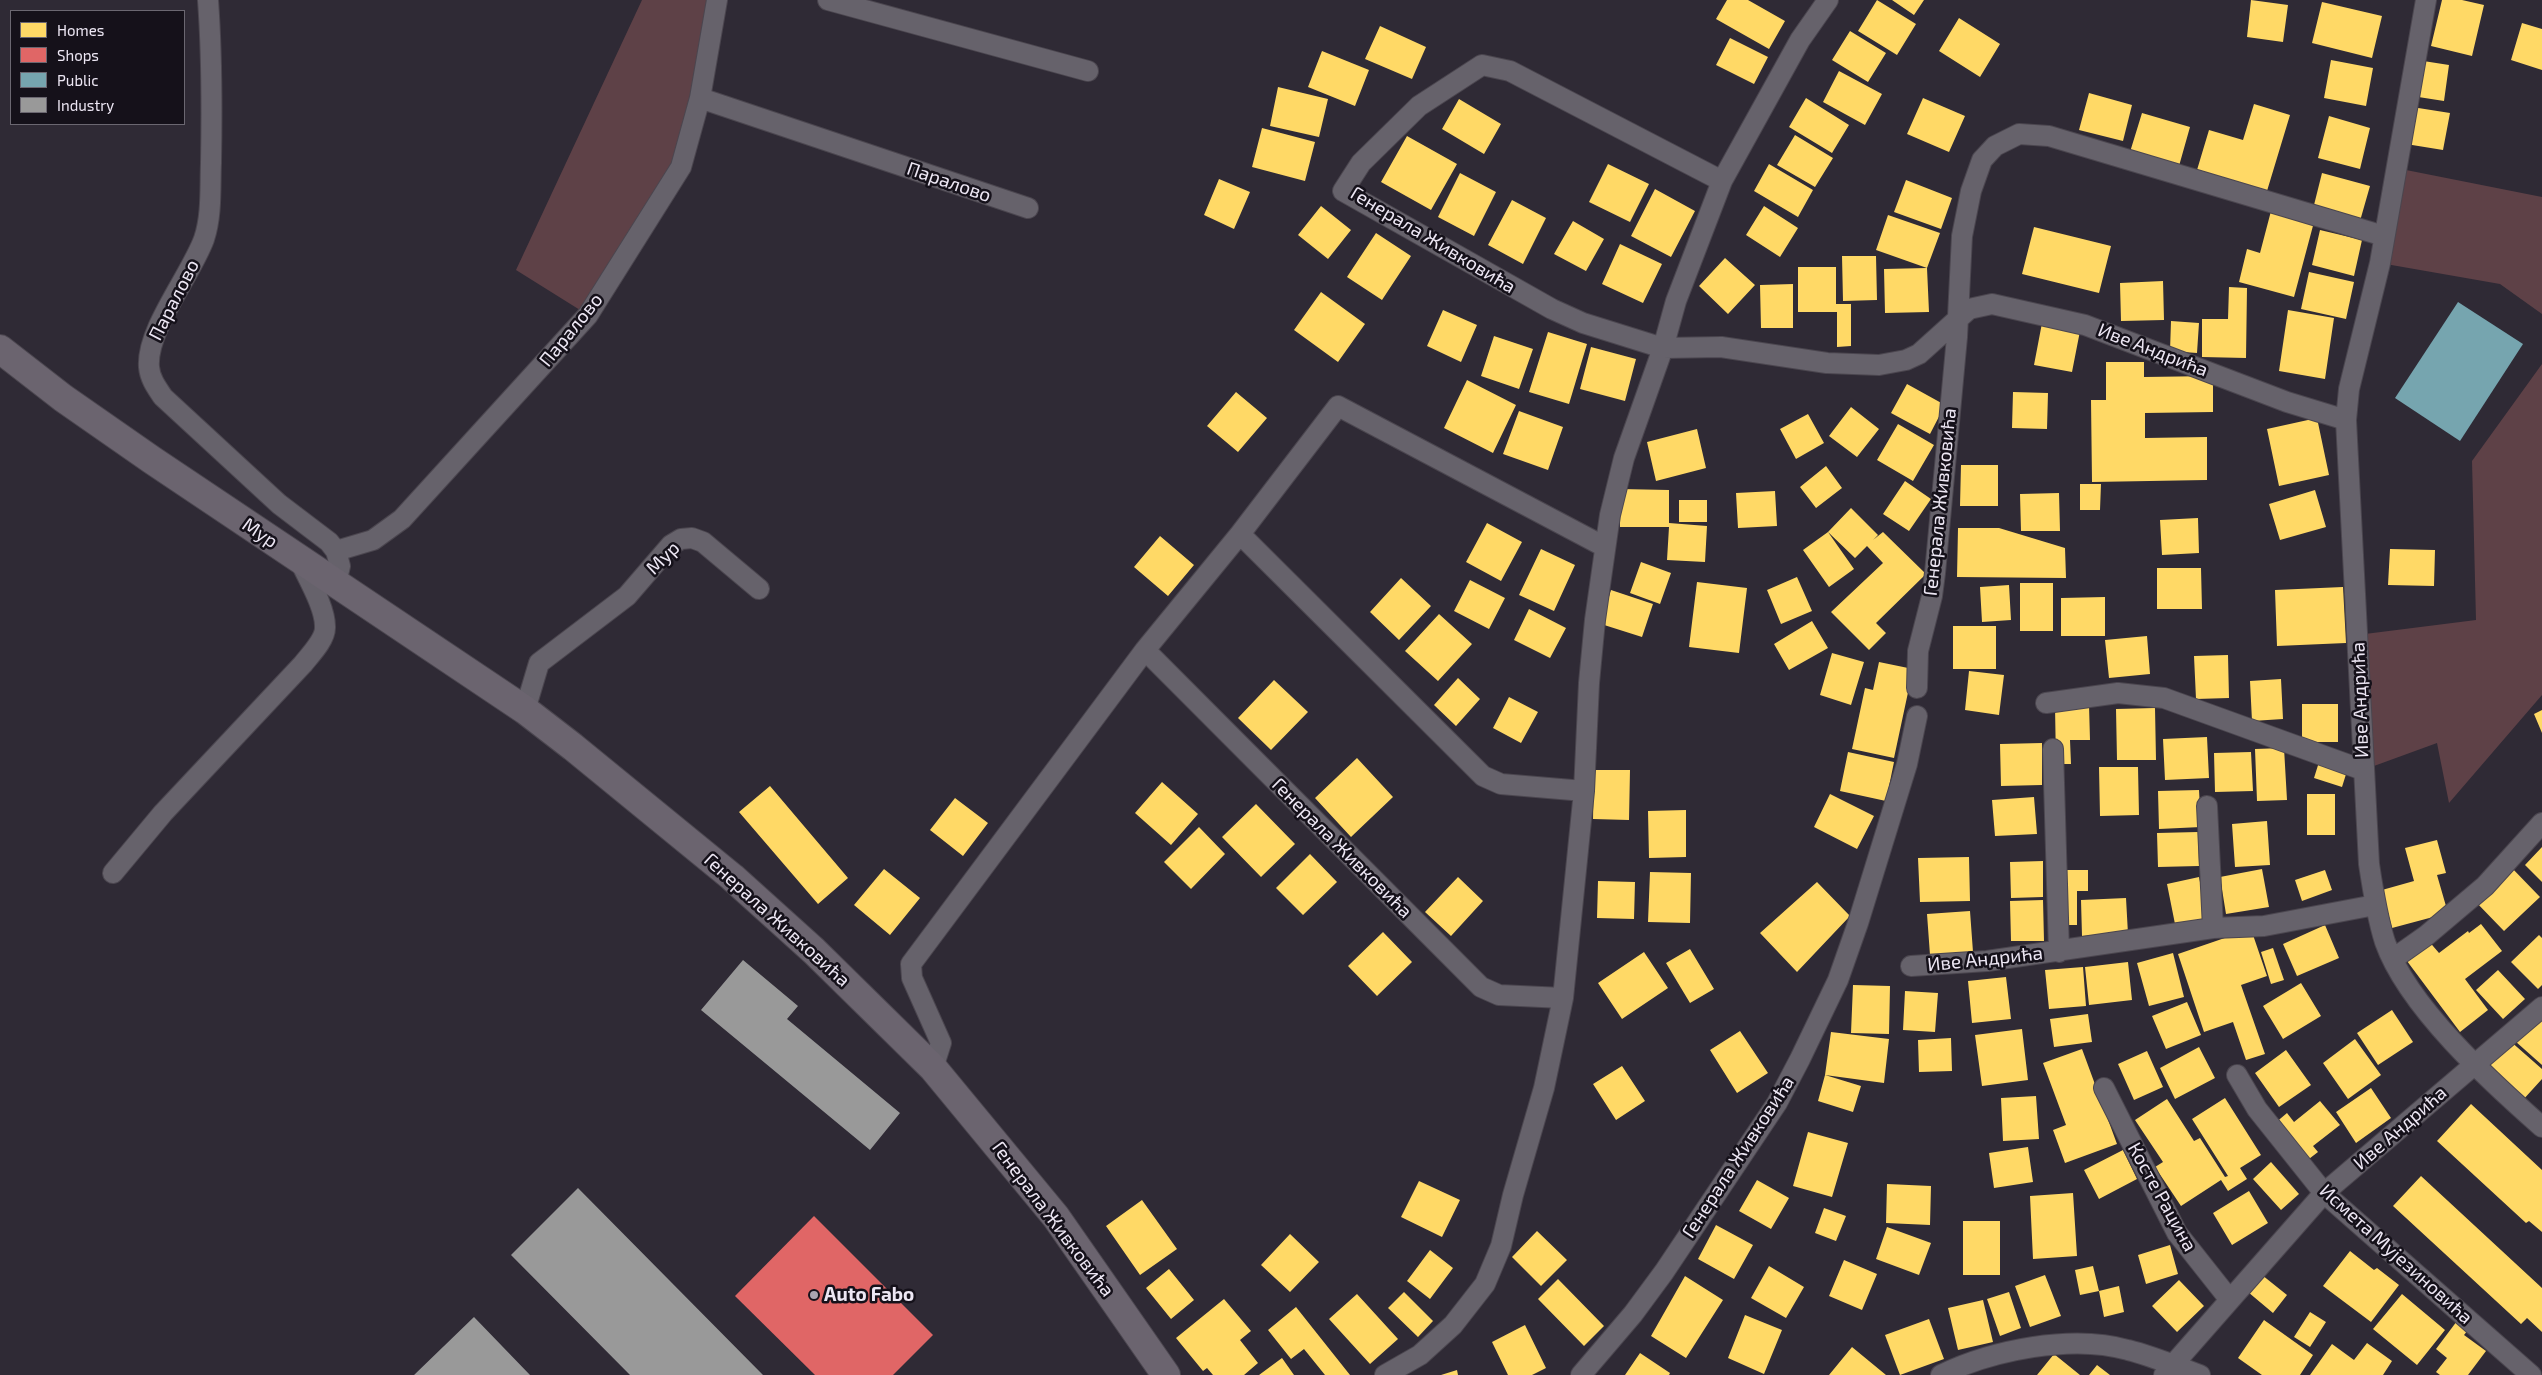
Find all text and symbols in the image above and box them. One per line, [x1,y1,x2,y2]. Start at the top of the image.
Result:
legend [10,10,185,125]
text: Homes [57,21,104,39]
text: Shops [57,46,99,64]
text: Public [57,71,98,89]
text: Industry [57,96,114,114]
street label: Паралово [904,157,994,207]
street label: Генерала Живковића [1346,182,1520,298]
street label: Паралово [144,256,204,344]
street label: Паралово [535,289,607,371]
street label: Иве Андрића [2095,319,2211,381]
street label: Генерала Живковића [1919,407,1961,597]
street label: Мур [238,513,282,553]
street label: Мур [642,537,684,579]
street label: Иве Андрића [2347,642,2373,758]
street label: Генерала Живковића [1267,773,1417,923]
street label: Генерала Живковића [699,848,855,992]
street label: Иве Андрића [1926,942,2044,976]
street label: Генерала Живковића [1677,1072,1799,1242]
street label: Иве Андрића [2349,1081,2451,1175]
street label: Генерала Живковића [987,1137,1119,1301]
street label: Косте Рацина [2123,1139,2201,1255]
street label: Исмета Мујезиновића [2315,1179,2477,1329]
place label: Auto Fabo [824,1284,914,1306]
marker: Auto Fabo [808,1289,820,1301]

